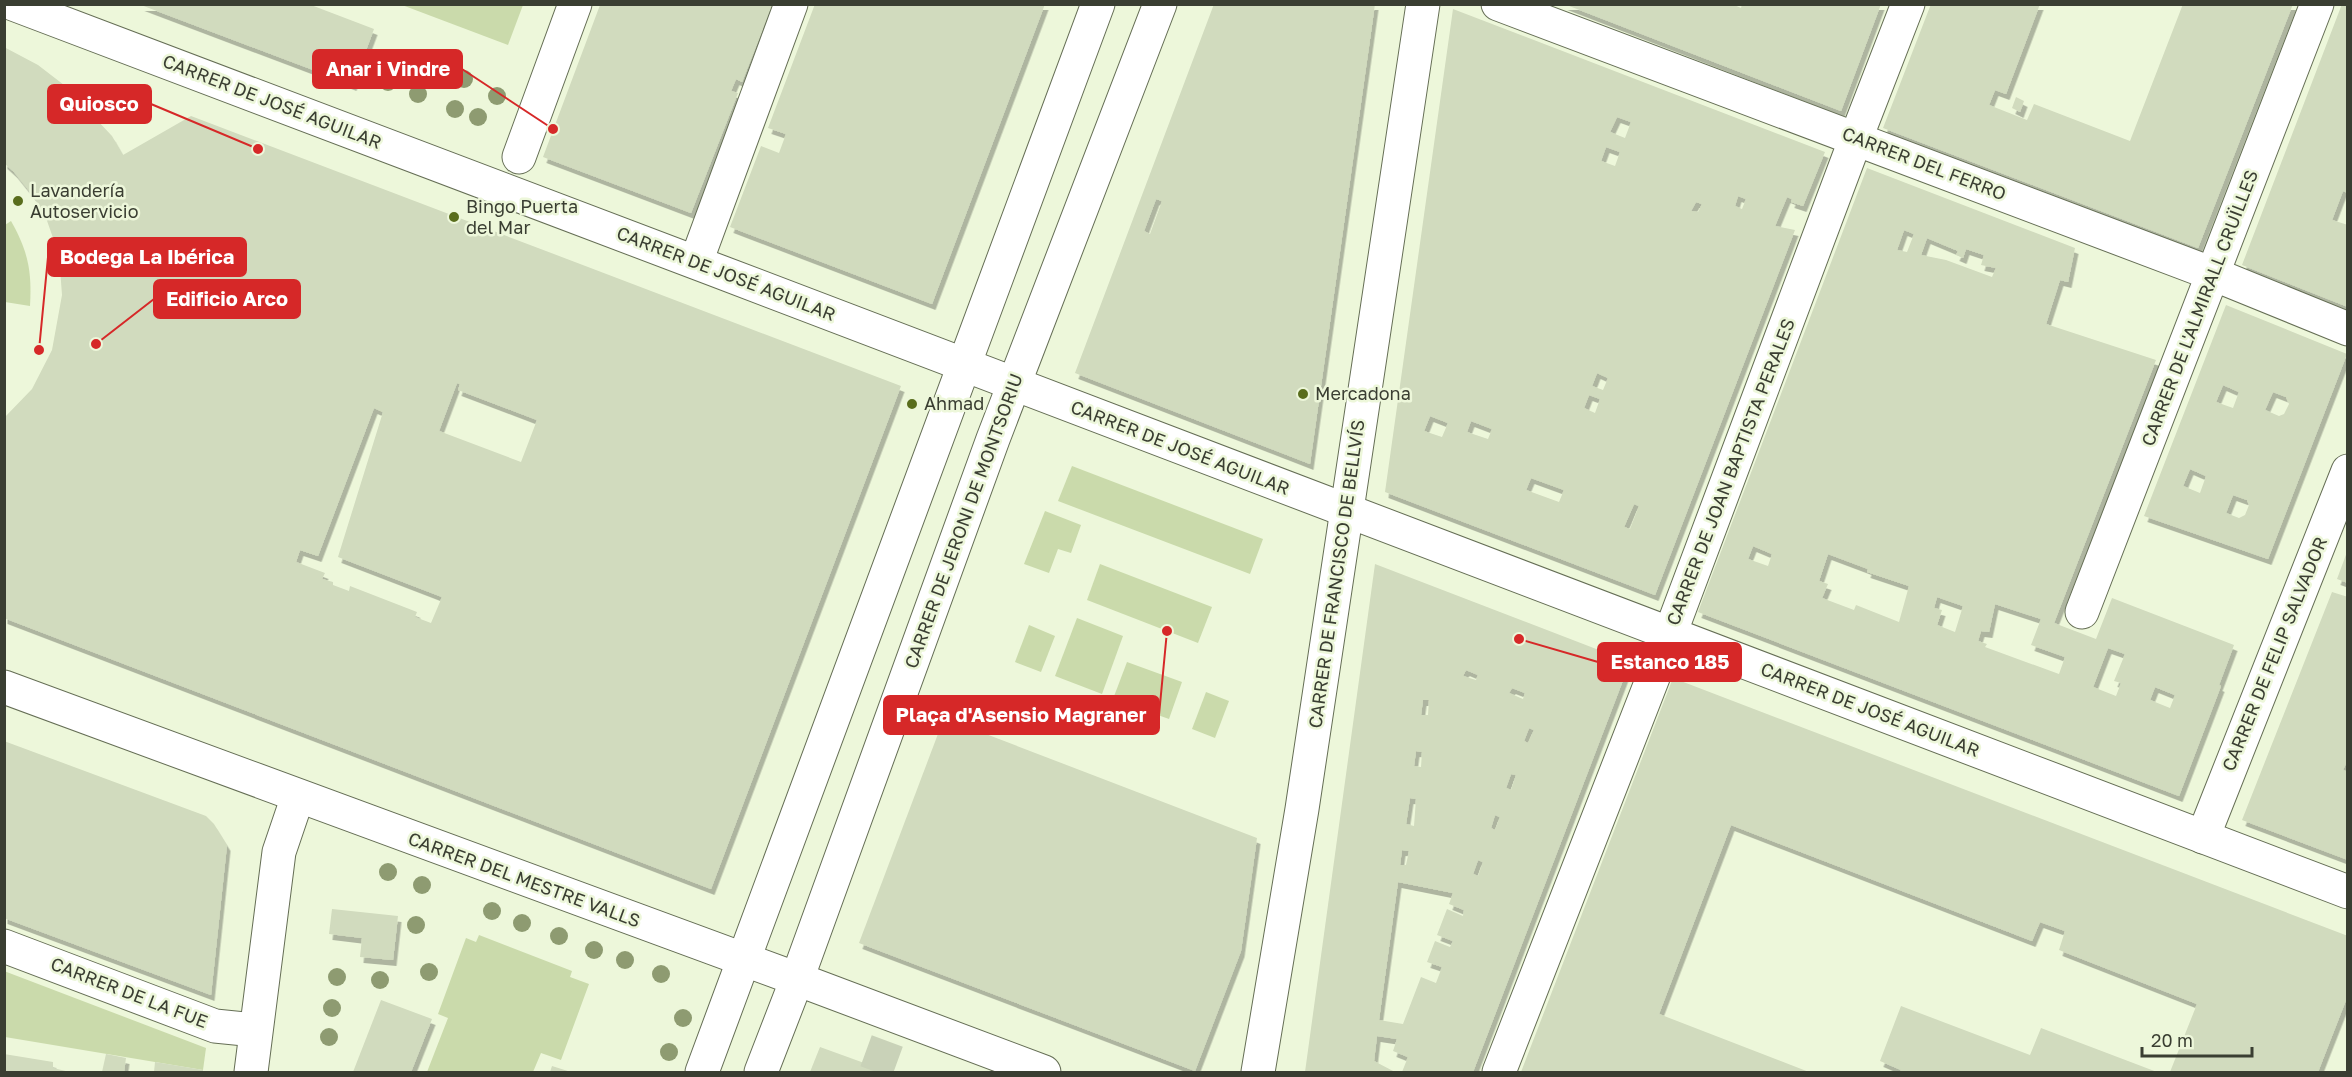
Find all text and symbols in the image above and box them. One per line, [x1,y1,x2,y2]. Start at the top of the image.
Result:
street label: CARRER DE JOSÉ AGUILAR [160,49,385,153]
callout: Anar i Vindre [313,50,462,88]
text: Anar i Vindre [326,56,450,80]
callout: Quiosco [48,85,151,123]
text: Quiosco [59,91,139,115]
street label: CARRER DEL FERRO [1839,122,2010,205]
street label: CARRER DE L'ALMIRALL CRUÏLLES [2136,166,2262,449]
place label: Lavandería Autoservicio [30,179,138,222]
marker: Lavandería Autoservicio [11,194,25,208]
place label: Bingo Puerta del Mar [466,195,578,238]
marker: Bingo Puerta del Mar [447,210,461,224]
street label: CARRER DE JOSÉ AGUILAR [614,221,839,325]
callout: Bodega La Ibérica [48,238,246,276]
text: Bodega La Ibérica [60,244,234,268]
callout: Edificio Arco [154,280,300,318]
text: Edificio Arco [166,286,288,310]
street label: CARRER DE JOAN BAPTISTA PERALES [1661,315,1799,628]
street label: CARRER DE JERONI DE MONTSORIU [899,370,1027,671]
place label: Mercadona [1315,382,1411,404]
marker: Mercadona [1296,387,1310,401]
place label: Ahmad [924,392,984,414]
street label: CARRER DE JOSÉ AGUILAR [1068,395,1293,499]
marker: Ahmad [905,397,919,411]
street label: CARRER DE FRANCISCO DE BELLVÍS [1303,418,1369,730]
street label: CARRER DE FELIP SALVADOR [2217,533,2331,774]
callout: Estanco 185 [1598,643,1741,681]
text: Estanco 185 [1610,649,1730,673]
street label: CARRER DE JOSÉ AGUILAR [1758,657,1983,761]
callout: Plaça d'Asensio Magraner [884,696,1159,734]
text: Plaça d'Asensio Magraner [896,702,1147,726]
street label: CARRER DEL MESTRE VALLS [405,827,643,931]
street label: CARRER DE LA FUE [48,952,211,1032]
scale bar [2142,1020,2252,1058]
text: 20 m [2151,1029,2193,1051]

